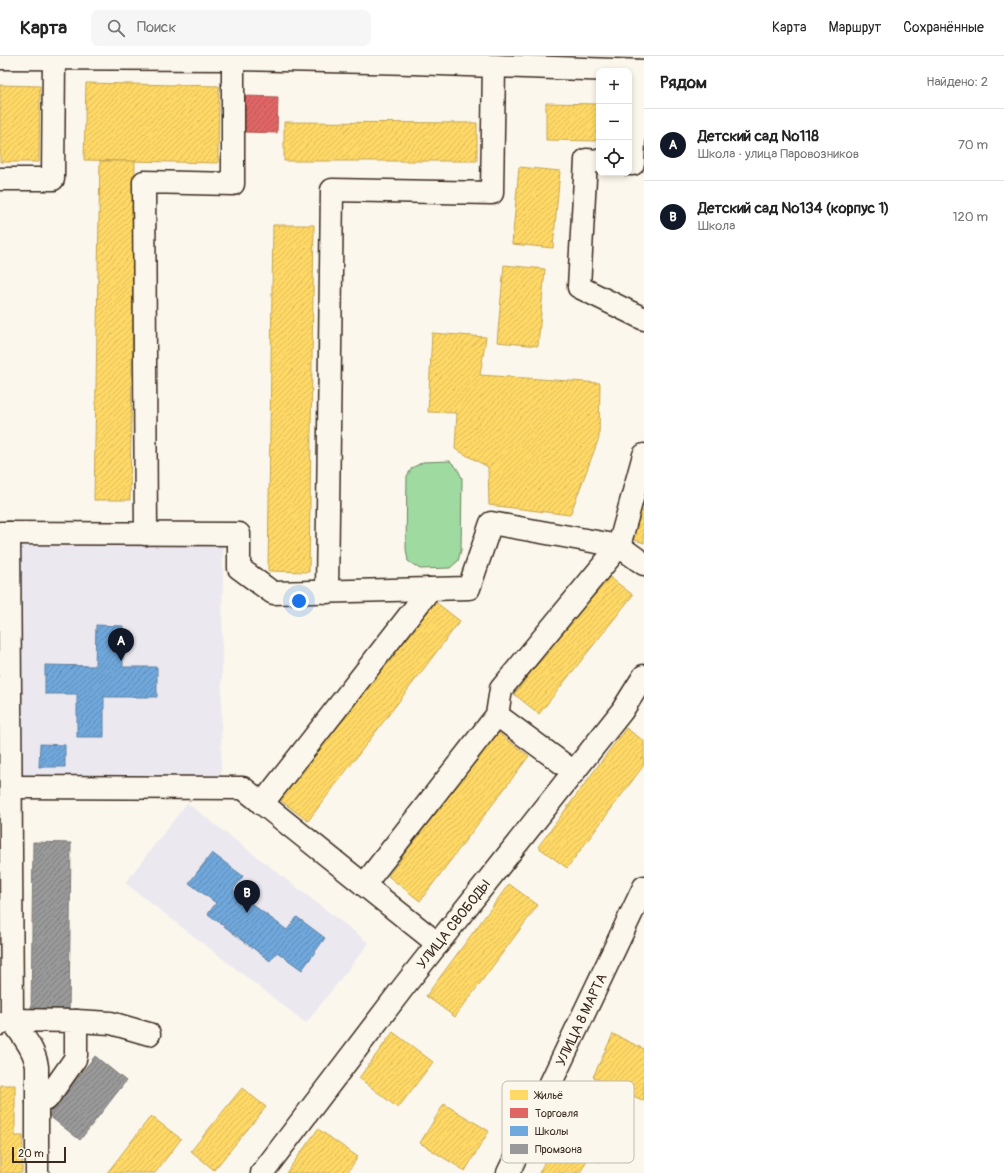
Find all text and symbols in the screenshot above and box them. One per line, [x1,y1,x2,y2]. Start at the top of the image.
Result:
search box [91,10,371,46]
text: Карта [20,16,67,40]
icon: search [105,17,127,39]
text: Поиск [137,18,176,37]
text: Карта [772,19,807,36]
text: Маршрут [829,19,881,36]
text: Сохранённые [903,19,984,36]
map controls [596,68,632,176]
button: + [596,68,632,104]
text: Рядом [660,72,707,93]
text: Найдено: 2 [926,74,988,90]
button: − [596,104,632,140]
text: Детский сад №118 [698,127,819,146]
text: A [669,137,677,153]
text: 70 m [958,137,988,153]
button: locate [596,140,632,176]
text: Школа · улица Паровозников [698,146,859,162]
text: Детский сад №134 (корпус 1) [698,199,889,218]
text: B [669,209,677,225]
text: 120 m [952,209,988,225]
text: Школа [698,218,735,234]
your location [289,591,309,611]
pin: A [108,628,134,661]
street label: УЛИЦА СВОБОДЫ [413,876,494,972]
pin: B [234,880,260,913]
street label: УЛИЦА 8 МАРТА [552,970,610,1068]
legend [502,1081,634,1163]
text: Жильё [533,1089,563,1102]
text: Торговля [535,1107,578,1120]
text: Школы [535,1125,568,1138]
text: Промзона [535,1143,582,1156]
scale bar [12,1145,66,1164]
text: 20 m [18,1147,44,1160]

